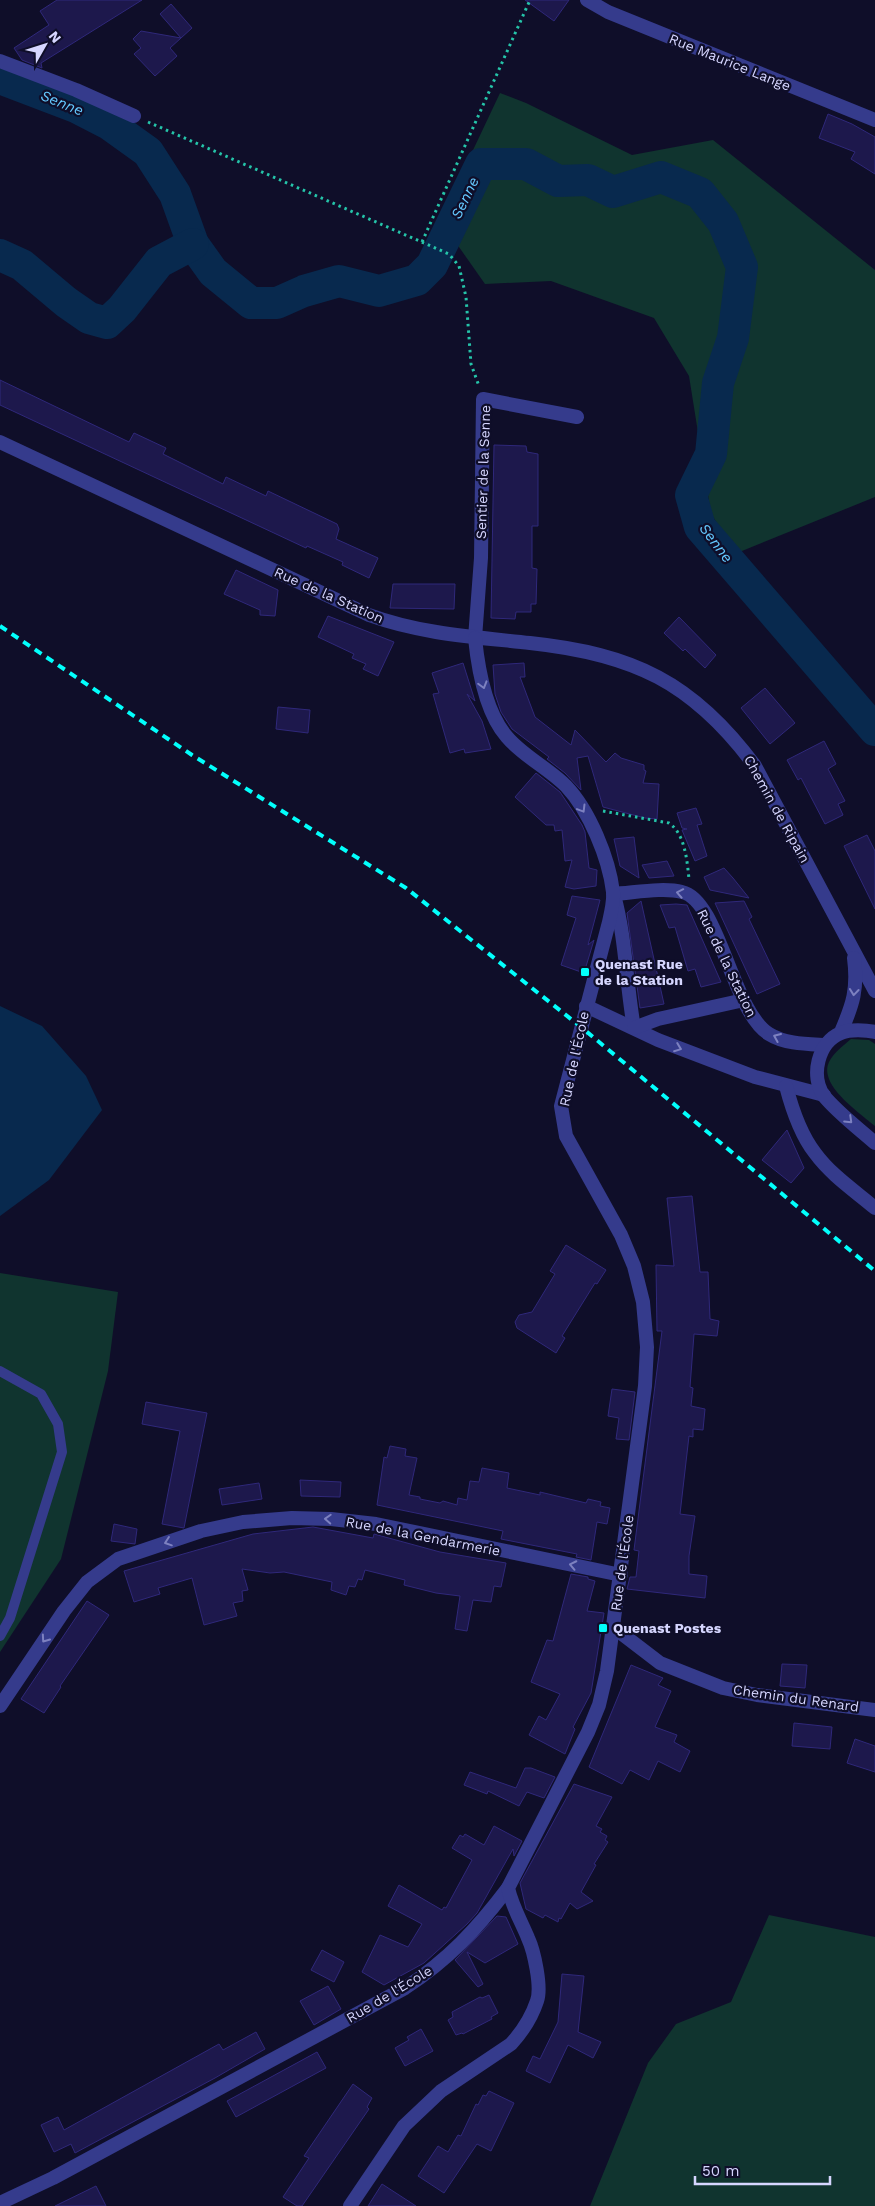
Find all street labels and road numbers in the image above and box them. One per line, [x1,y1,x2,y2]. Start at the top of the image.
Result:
street label: Rue Maurice Lange [667,30,793,94]
street label: Sentier de la Senne [473,405,493,539]
street label: Rue de la Station [272,564,386,626]
street label: Chemin de Ripain [741,752,813,866]
street label: Rue de la Station [694,906,760,1020]
street label: Rue de l'École [556,1010,592,1108]
street label: Rue de la Gendarmerie [344,1513,502,1559]
street label: Rue de l'École [607,1514,637,1612]
street label: Chemin du Renard [732,1681,860,1715]
street label: Rue de l'École [343,1962,435,2026]

